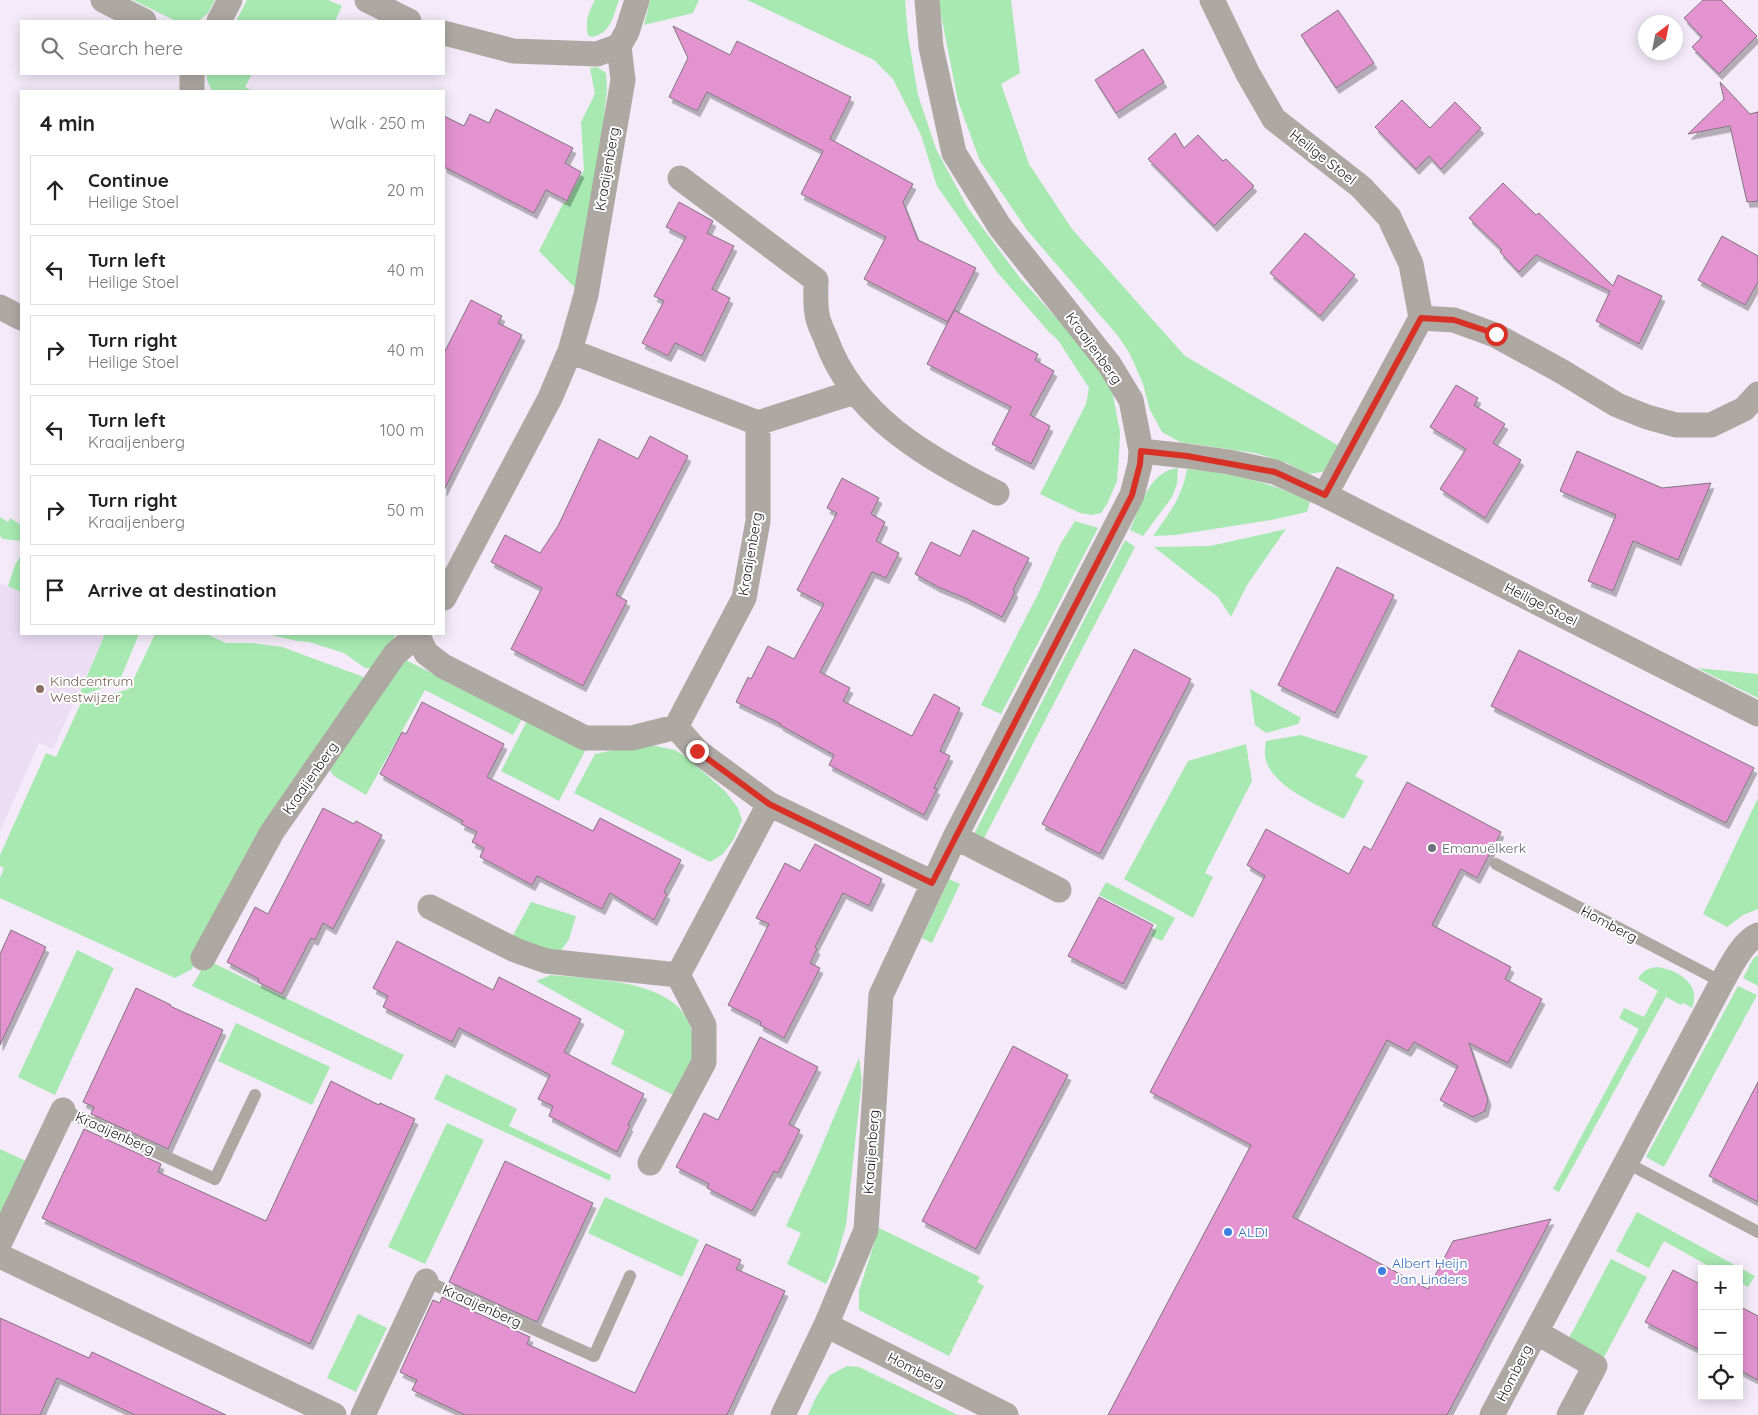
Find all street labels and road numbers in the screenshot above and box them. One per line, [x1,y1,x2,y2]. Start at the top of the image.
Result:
street label: Heilige Stoel [1286,125,1360,189]
street label: Kraaijenberg [591,126,623,212]
street label: Kraaijenberg [1062,308,1126,388]
street label: Kraaijenberg [734,511,766,597]
street label: Heilige Stoel [1501,578,1581,630]
street label: Kraaijenberg [278,738,342,818]
street label: Homberg [1578,902,1640,946]
street label: Kraaijenberg [73,1108,157,1158]
street label: Kraaijenberg [859,1109,883,1195]
street label: Kraaijenberg [440,1281,524,1331]
street label: Homberg [1492,1341,1536,1405]
street label: Homberg [884,1348,948,1392]

